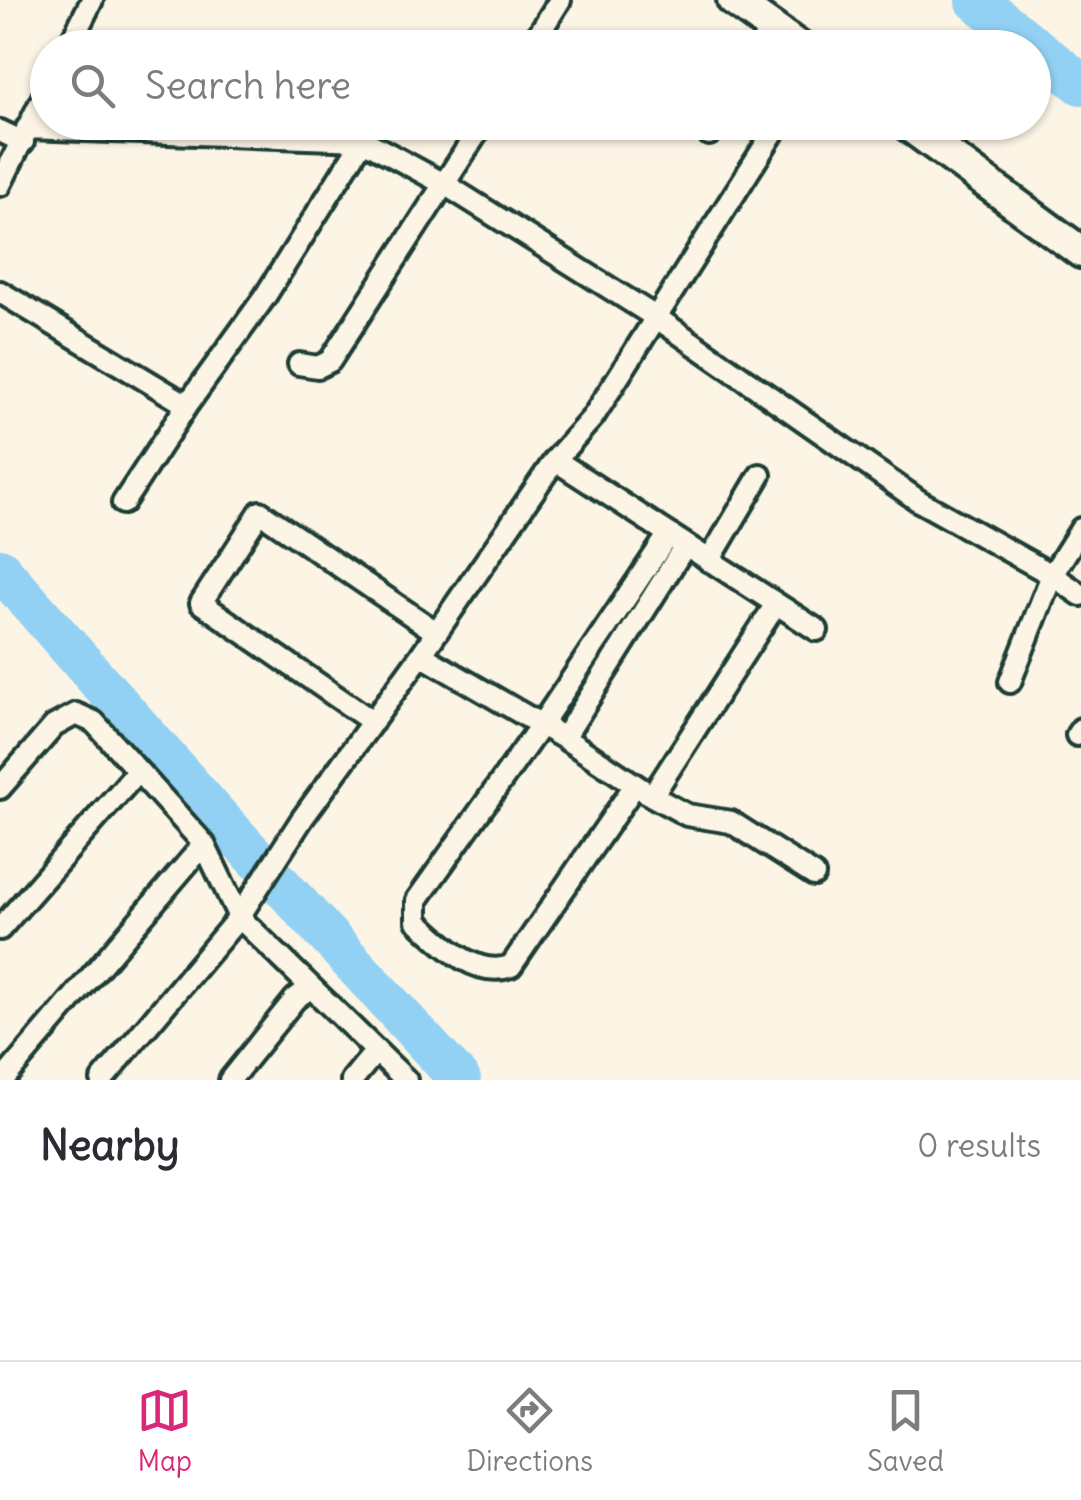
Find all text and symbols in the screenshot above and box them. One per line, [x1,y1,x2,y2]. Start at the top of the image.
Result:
search box [30,30,1051,140]
icon: search [65,58,120,113]
text: Search here [145,62,351,109]
text: Nearby [40,1119,179,1171]
text: 0 results [917,1125,1041,1166]
tab: Map [137,1383,192,1479]
tab: Directions [466,1383,593,1479]
tab: Saved [867,1383,944,1479]

